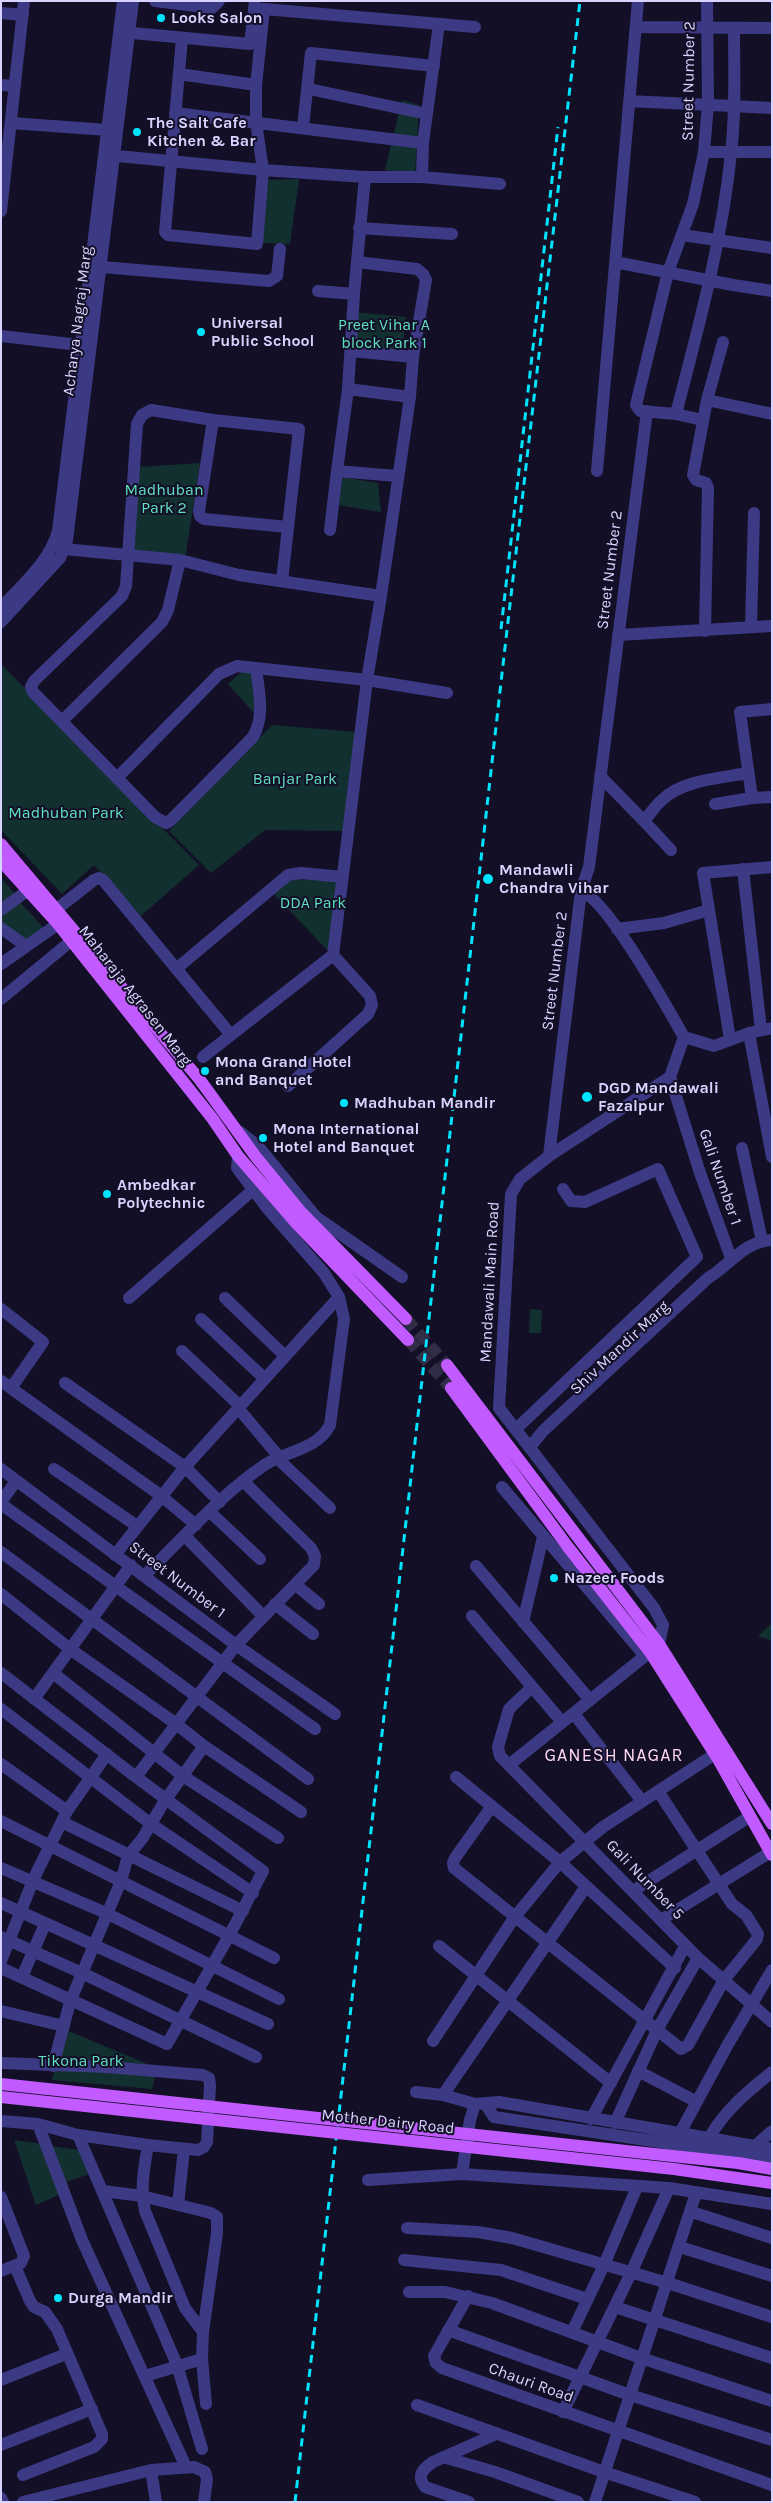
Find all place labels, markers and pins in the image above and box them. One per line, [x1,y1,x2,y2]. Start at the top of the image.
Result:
place label: Looks Salon [171,8,262,28]
marker: Looks Salon [155,12,167,24]
place label: The Salt Cafe Kitchen & Bar [147,113,255,151]
marker: The Salt Cafe Kitchen & Bar [131,126,143,138]
place label: Universal Public School [211,313,314,351]
marker: Universal Public School [195,326,207,338]
place label: Mandawli Chandra Vihar [499,860,608,898]
marker: Mandawli Chandra Vihar [481,872,495,886]
place label: Mona Grand Hotel and Banquet [215,1052,352,1090]
marker: Mona Grand Hotel and Banquet [199,1065,211,1077]
place label: DGD Mandawali Fazalpur [598,1078,719,1116]
marker: DGD Mandawali Fazalpur [580,1090,594,1104]
place label: Madhuban Mandir [354,1093,495,1113]
marker: Madhuban Mandir [338,1097,350,1109]
place label: Mona International Hotel and Banquet [273,1119,419,1157]
marker: Mona International Hotel and Banquet [257,1132,269,1144]
place label: Ambedkar Polytechnic [117,1175,205,1213]
marker: Ambedkar Polytechnic [101,1188,113,1200]
place label: Nazeer Foods [564,1568,665,1588]
marker: Nazeer Foods [548,1572,560,1584]
place label: Durga Mandir [68,2288,173,2308]
marker: Durga Mandir [52,2292,64,2304]

